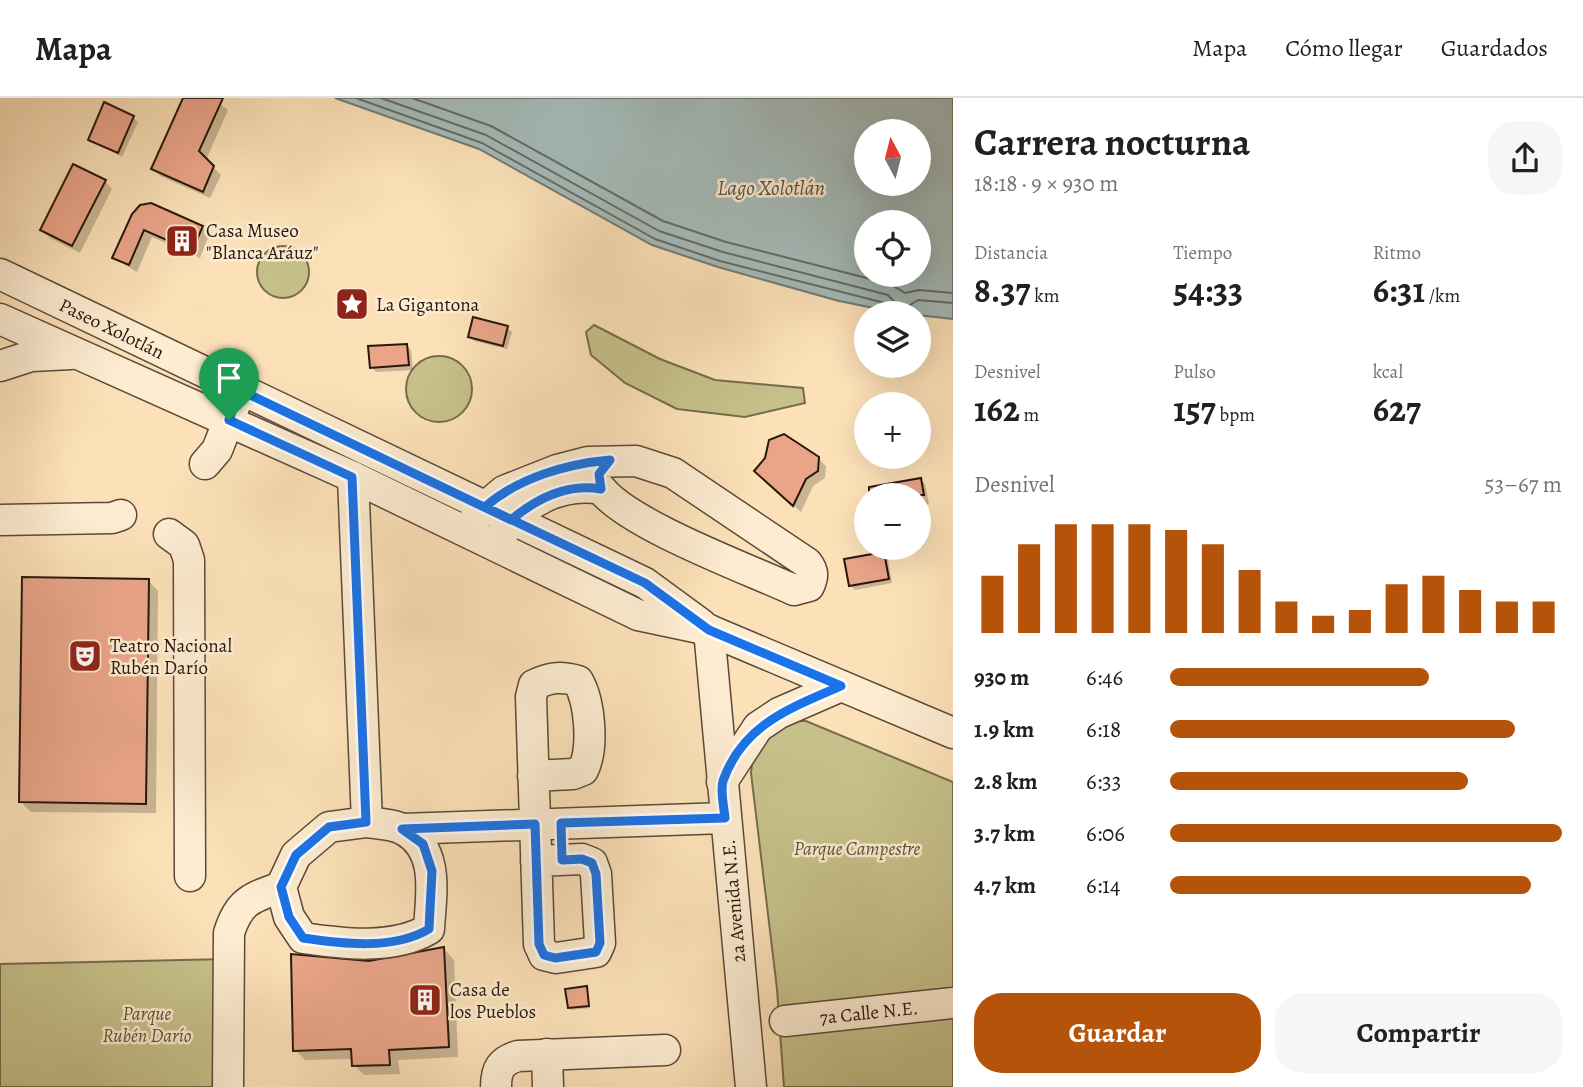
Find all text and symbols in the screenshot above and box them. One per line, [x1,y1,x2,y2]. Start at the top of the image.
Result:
text: Mapa [35,26,112,71]
text: Mapa [1192,32,1247,64]
text: Cómo llegar [1285,32,1403,64]
text: Guardados [1441,32,1548,64]
text: Carrera nocturna [974,116,1250,168]
north arrow [854,119,931,196]
map controls [854,119,931,560]
button: share [1488,121,1562,195]
text: 18:18 · 9 × 930 m [974,168,1118,199]
water label: Lago Xolotlán [717,174,825,202]
button: locate [854,210,931,287]
place label: Casa Museo "Blanca Aráuz" [206,218,319,266]
building icon: Casa Museo "Blanca Aráuz" [163,222,201,260]
text: Distancia [974,240,1048,266]
text: Tiempo [1173,240,1232,266]
text: Ritmo [1373,240,1421,266]
text: 8.37 [974,266,1030,314]
text: 54:33 [1173,266,1243,314]
text: 6:31 [1373,266,1425,314]
text: km [1030,283,1059,309]
text: /km [1425,283,1460,309]
place icon: La Gigantona [333,285,371,323]
street label: Paseo Xolotlán [55,292,168,366]
place label: La Gigantona [376,292,480,318]
button: layers [854,301,931,378]
pin [199,348,259,420]
icon: arrive [210,359,248,397]
text: Desnivel [974,359,1041,385]
text: Pulso [1173,359,1216,385]
text: kcal [1373,359,1403,385]
text: 162 [974,385,1020,433]
text: 157 [1173,385,1216,433]
text: 627 [1373,385,1421,433]
button: + [854,392,931,469]
text: m [1020,402,1039,428]
text: bpm [1216,402,1255,428]
text: Desnivel [974,469,1055,500]
text: 53–67 m [1485,469,1562,500]
button: − [854,483,931,560]
place label: Teatro Nacional Rubén Darío [110,633,232,681]
theatre icon: Teatro Nacional Rubén Darío [66,637,104,675]
text: 930 m [974,662,1029,693]
text: 6:46 [1086,662,1123,693]
text: 1.9 km [974,714,1034,745]
text: 6:18 [1086,714,1121,745]
text: 2.8 km [974,766,1038,797]
text: 6:33 [1086,766,1121,797]
text: 3.7 km [974,818,1035,849]
text: 6:06 [1086,818,1125,849]
park label: Parque Campestre [794,836,920,862]
street label: 2a Avenida N.E. [716,838,752,964]
text: 4.7 km [974,870,1036,901]
text: 6:14 [1086,870,1120,901]
place label: Casa de los Pueblos [450,977,536,1025]
building icon: Casa de los Pueblos [406,981,444,1019]
button: Guardar [974,993,1261,1073]
button: Compartir [1275,993,1562,1073]
street label: 7a Calle N.E. [819,995,920,1031]
park label: Parque Rubén Darío [103,1001,192,1049]

